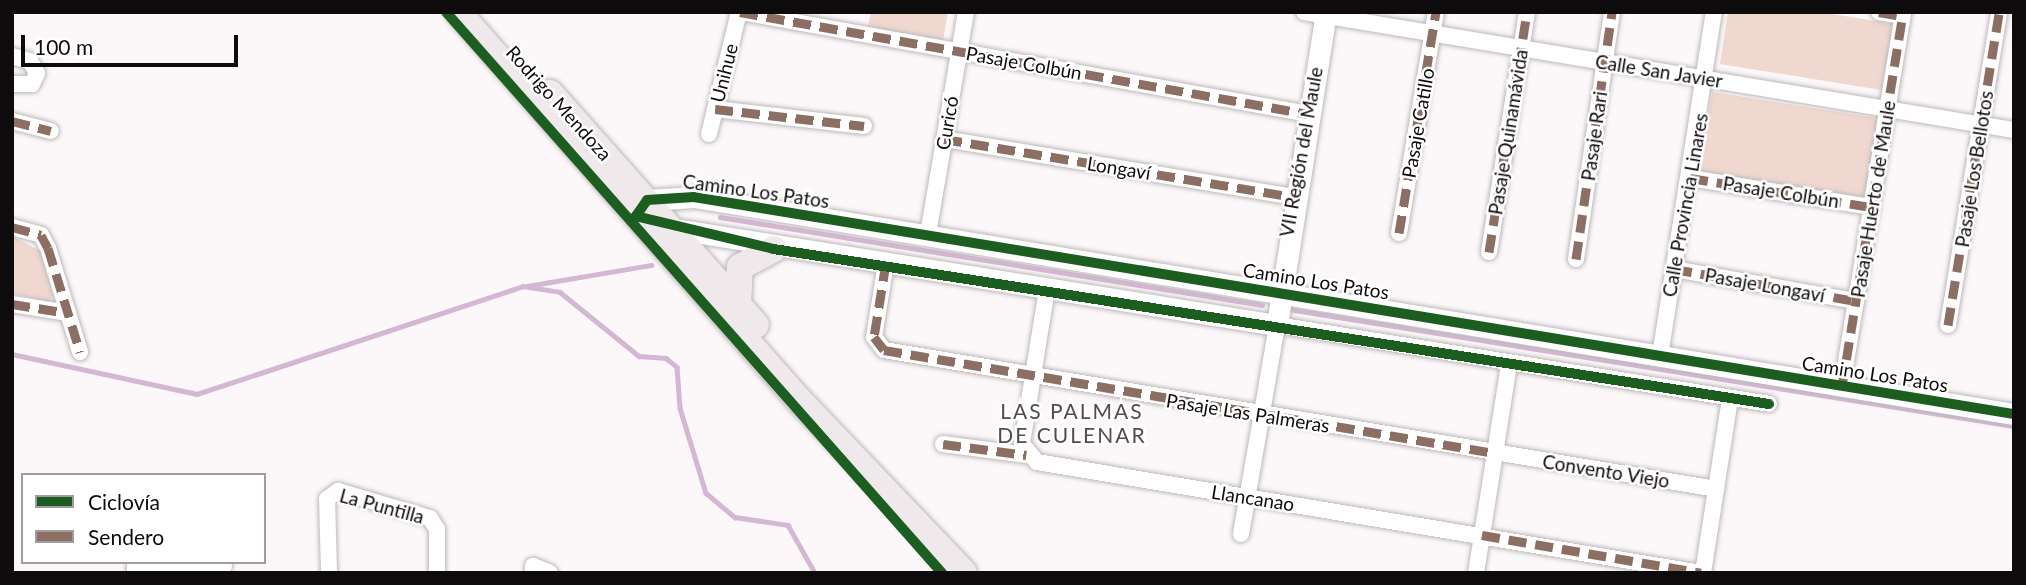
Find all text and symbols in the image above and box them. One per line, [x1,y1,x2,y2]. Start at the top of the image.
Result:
scale bar [24,21,242,65]
text: 100 m [34,34,93,59]
street label: Rodrigo Mendoza [501,41,617,165]
street label: Unihue [706,41,742,105]
street label: Pasaje Colbún [964,42,1084,84]
street label: Pasaje Quinamávida [1484,48,1532,216]
street label: Calle San Javier [1593,50,1725,92]
street label: VII Región del Maule [1275,65,1327,239]
street label: Pasaje Catillo [1397,66,1439,180]
street label: Pasaje Los Bellotos [1950,89,1998,249]
street label: Pasaje Rari [1576,90,1612,182]
street label: Curicó [931,94,963,152]
street label: Pasaje Huerto de Maule [1846,99,1900,299]
street label: Calle Provincia Linares [1658,111,1712,299]
street label: Longaví [1086,152,1152,184]
street label: Camino Los Patos [681,169,831,213]
street label: Pasaje Colbún [1721,172,1841,212]
street label: Camino Los Patos [1241,258,1391,304]
street label: Pasaje Longaví [1703,263,1827,307]
street label: Camino Los Patos [1800,351,1950,397]
street label: Pasaje Las Palmeras [1165,389,1331,437]
district label: LAS PALMAS DE CULENAR [999,398,1145,448]
street label: Convento Viejo [1541,450,1671,492]
legend [21,473,266,564]
street label: Llancanao [1210,480,1296,516]
street label: La Puntilla [337,484,427,528]
text: Ciclovía [88,489,160,514]
text: Sendero [88,524,164,549]

